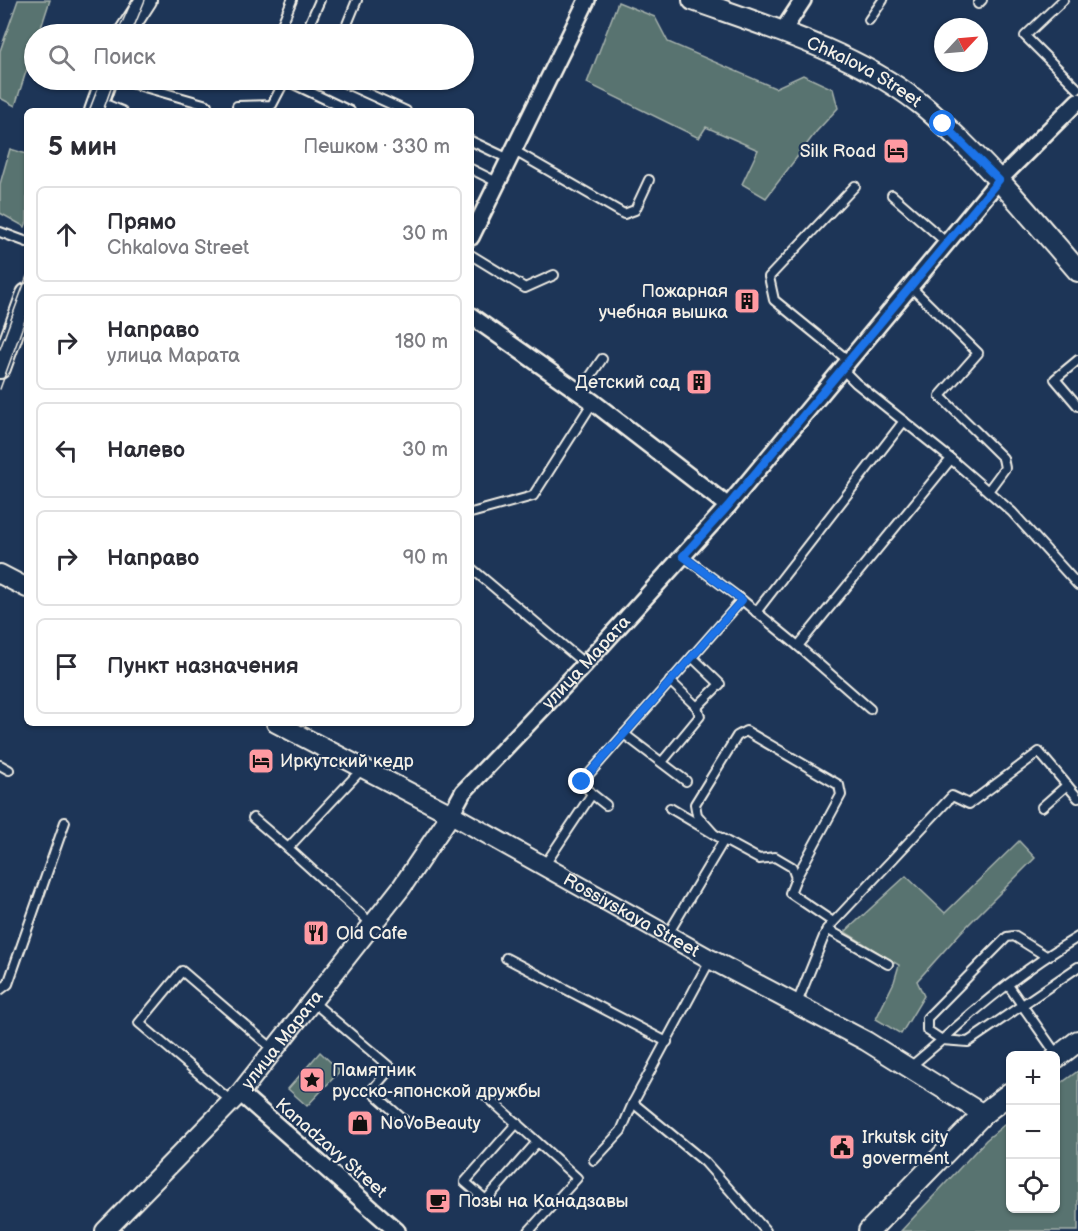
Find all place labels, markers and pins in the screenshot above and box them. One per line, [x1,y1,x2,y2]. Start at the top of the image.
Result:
hotel icon: Silk Road [881,136,911,166]
place label: Silk Road [800,141,876,162]
place label: Пожарная учебная вышка [599,281,728,323]
building icon: Пожарная учебная вышка [732,286,762,316]
building icon: Детский сад [684,367,714,397]
place label: Детский сад [575,372,680,393]
hotel icon: Иркутский кедр [246,746,276,776]
place label: Иркутский кедр [280,751,414,772]
restaurant icon: Old Cafe [301,918,331,948]
place label: Old Cafe [336,923,408,944]
place label: Памятник русско-японской дружбы [332,1060,541,1102]
place icon: Памятник русско-японской дружбы [297,1065,327,1095]
shop icon: NoVoBeauty [345,1108,375,1138]
place label: NoVoBeauty [380,1113,481,1134]
place label: Irkutsk city goverment [862,1127,950,1169]
public building icon: Irkutsk city goverment [827,1132,857,1162]
cafe icon: Позы на Канадзавы [423,1186,453,1216]
place label: Позы на Канадзавы [458,1191,629,1212]

